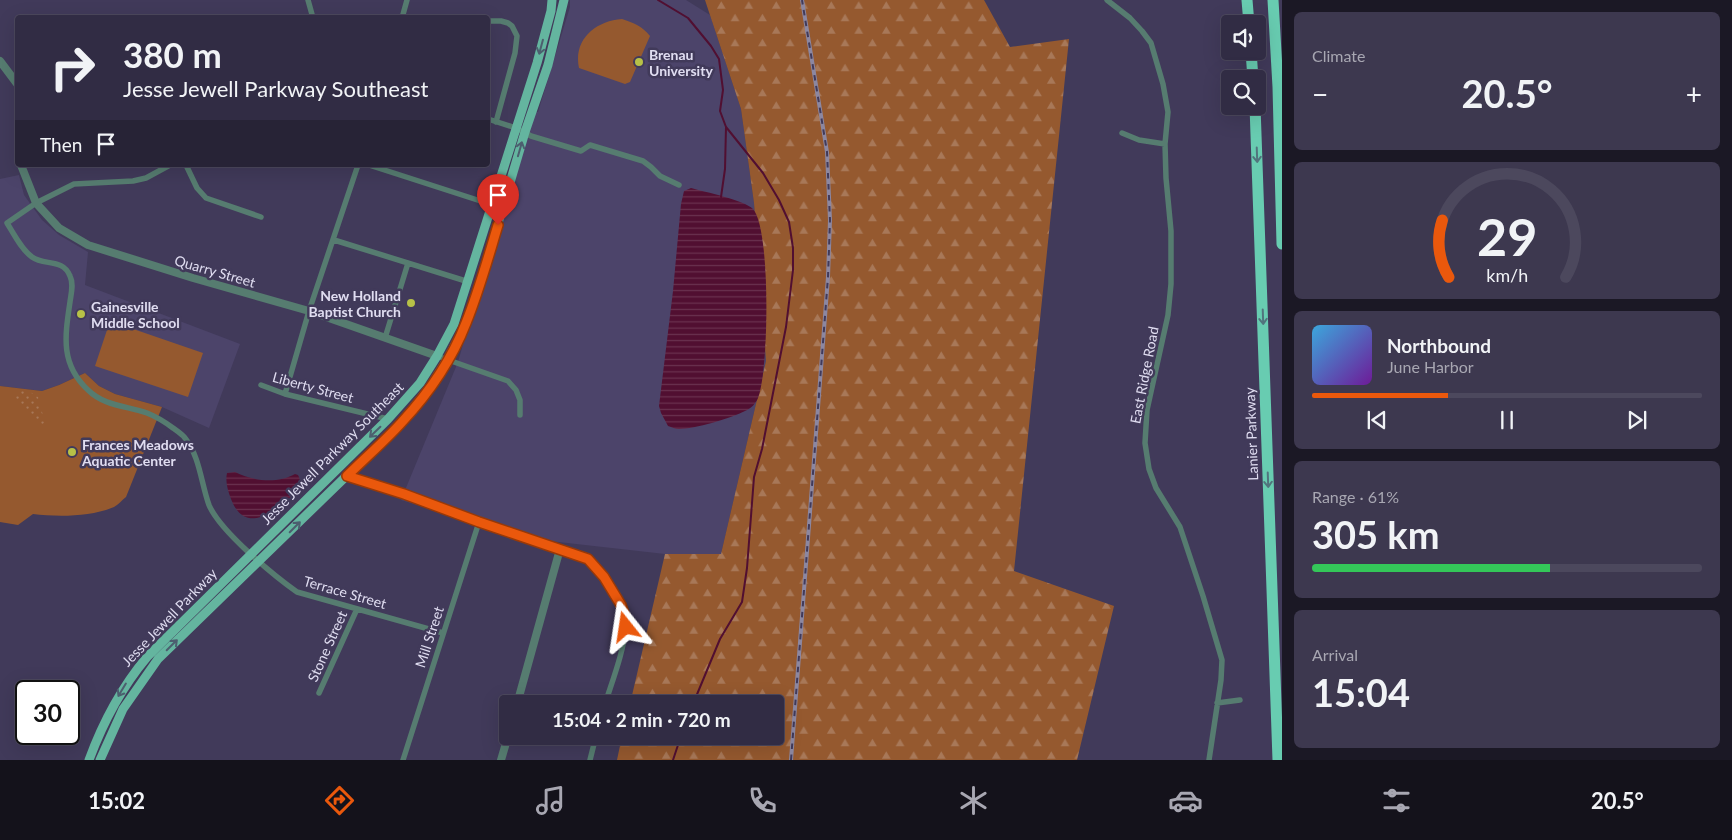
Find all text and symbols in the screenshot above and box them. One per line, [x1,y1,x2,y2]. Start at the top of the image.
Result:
map controls [1221,15,1266,115]
button: sound [1221,15,1266,60]
text: 380 m [123,33,222,75]
icon: right [40,35,105,100]
one-way arrow [536,39,545,55]
place label: Brenau University [649,46,713,79]
text: Climate [1312,46,1365,65]
marker: Brenau University [633,56,645,68]
button: search [1221,70,1266,115]
text: 20.5° [1462,70,1552,116]
text: Jesse Jewell Parkway Southeast [123,75,428,102]
text: − [1312,77,1328,111]
text: + [1686,77,1702,111]
icon: arrive [92,130,120,158]
text: Then [40,133,82,156]
one-way arrow [516,141,526,157]
one-way arrow [1252,146,1262,163]
pin [477,174,519,225]
icon: arrive [484,181,512,209]
text: 29 [1477,205,1537,267]
street label: Quarry Street [173,251,257,291]
text: km/h [1486,264,1528,286]
place label: New Holland Baptist Church [308,287,401,320]
marker: New Holland Baptist Church [405,297,417,309]
place label: Gainesville Middle School [91,298,180,331]
marker: Gainesville Middle School [75,308,87,320]
one-way arrow [1258,309,1267,325]
street label: East Ridge Road [1126,325,1162,425]
text: Northbound [1387,334,1491,357]
text: June Harbor [1387,357,1474,376]
street label: Liberty Street [271,368,355,406]
street label: Jesse Jewell Parkway Southeast [257,378,407,528]
street label: Lanier Parkway [1241,386,1261,481]
icon: previous [1363,406,1391,434]
icon: pause [1493,406,1521,434]
icon: next [1623,406,1651,434]
one-way arrow [369,426,381,438]
place label: Frances Meadows Aquatic Center [81,436,194,469]
marker: Frances Meadows Aquatic Center [66,446,78,458]
one-way arrow [1263,472,1273,488]
text: Range · 61% [1312,487,1399,506]
text: 305 km [1312,511,1440,557]
one-way arrow [288,521,301,533]
street label: Jesse Jewell Parkway [118,564,221,669]
street label: Terrace Street [302,572,388,612]
position arrow [599,600,651,652]
street label: Mill Street [411,604,447,670]
street label: Stone Street [304,608,350,684]
one-way arrow [166,639,178,652]
text: Arrival [1312,645,1358,664]
text: 15:04 [1312,669,1410,715]
speed limit sign: 30 [15,680,80,745]
one-way arrow [117,683,127,698]
text: 15:04 · 2 min · 720 m [552,708,731,731]
icon: directions [322,783,357,818]
icon: music [533,783,568,818]
icon: phone [745,783,780,818]
icon: climate [956,783,991,818]
icon: car [1168,783,1203,818]
icon: filters [1379,783,1414,818]
text: 15:02 [88,787,145,814]
text: 20.5° [1591,787,1644,814]

